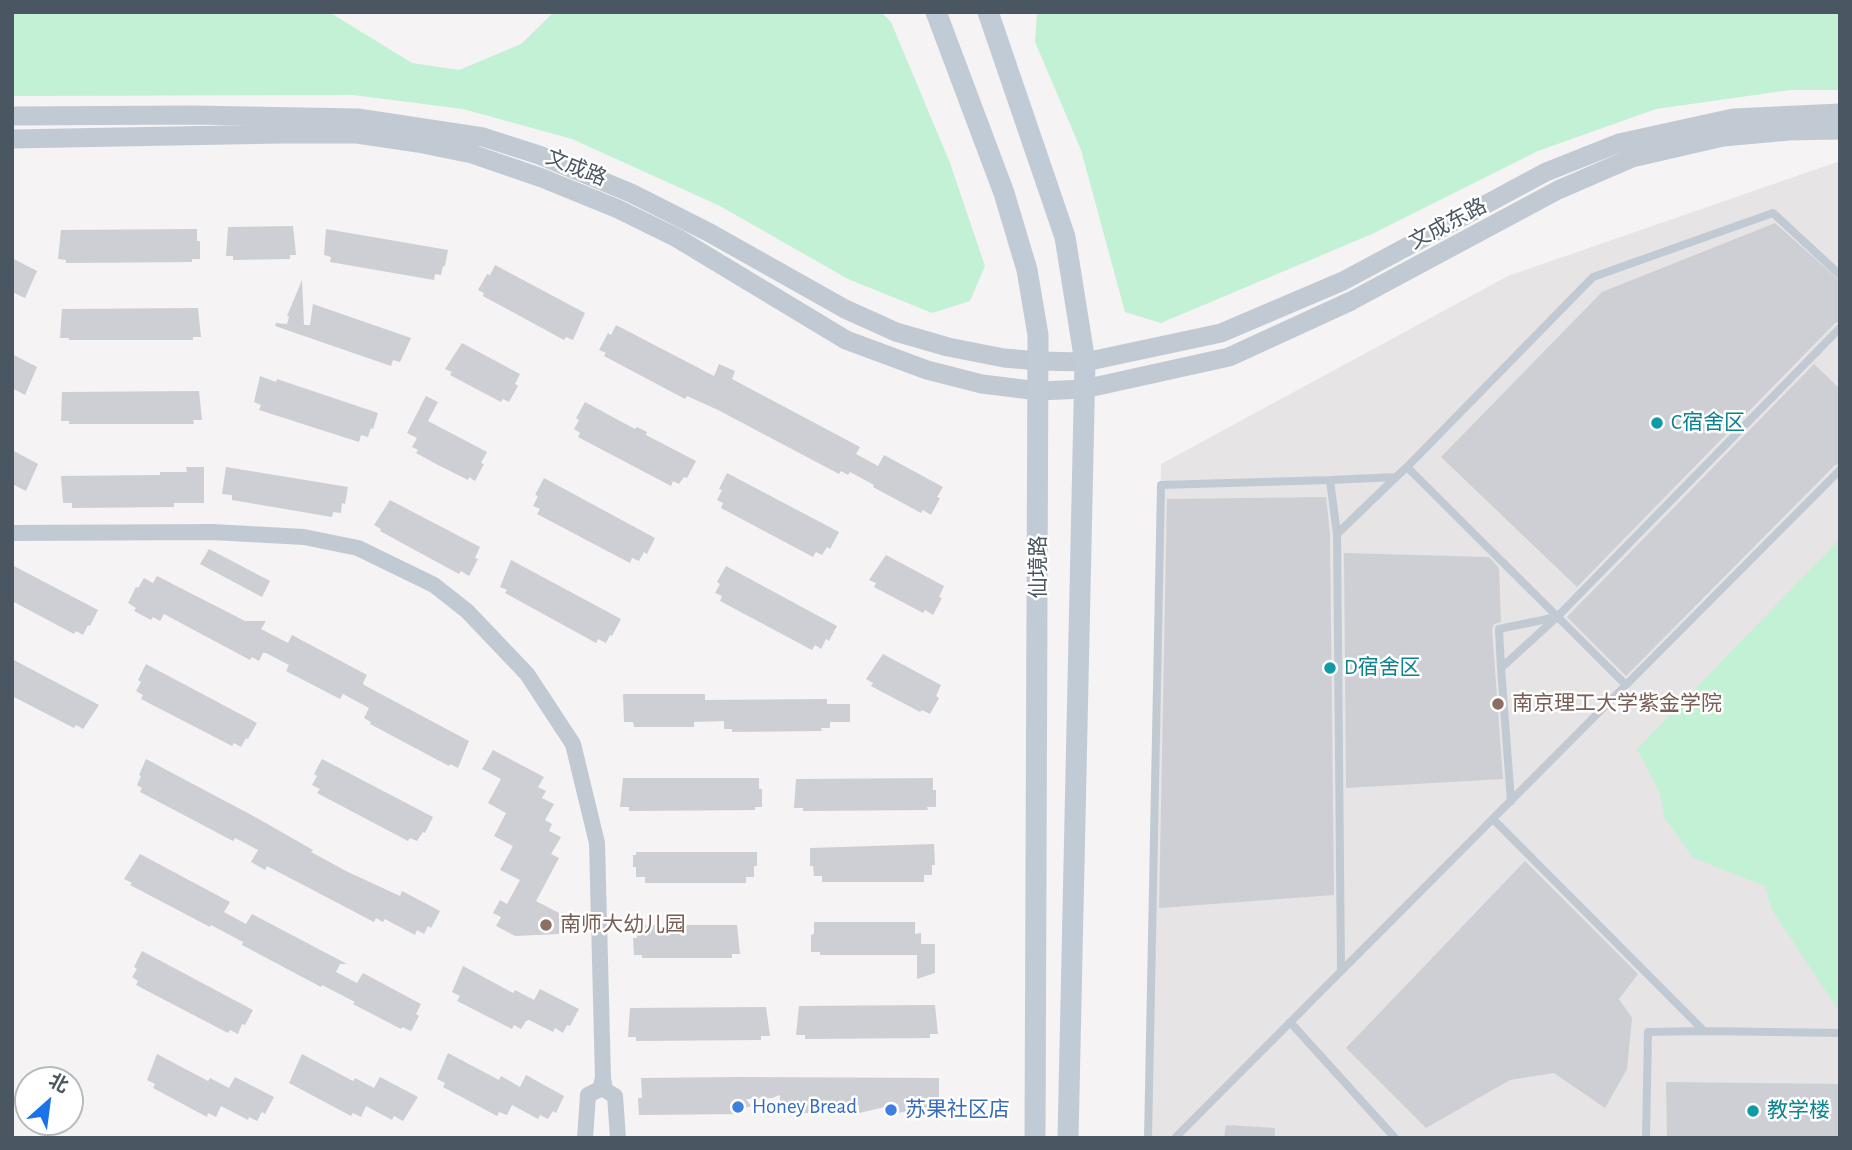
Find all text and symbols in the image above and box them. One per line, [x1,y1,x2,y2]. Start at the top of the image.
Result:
street label: 文成路 [542,145,610,191]
street label: 文成东路 [1405,193,1491,255]
place label: C宿舍区 [1671,410,1745,436]
marker: C宿舍区 [1649,415,1665,431]
street label: 仙境路 [1026,536,1052,598]
place label: D宿舍区 [1344,655,1421,681]
marker: D宿舍区 [1322,660,1338,676]
place label: 南京理工大学紫金学院 [1512,691,1722,717]
marker: 南京理工大学紫金学院 [1490,696,1506,712]
place label: 南师大幼儿园 [560,912,686,938]
marker: 南师大幼儿园 [538,917,554,933]
north arrow [14,1066,84,1136]
text: 北 [45,1071,71,1097]
place label: Honey Bread [752,1094,857,1120]
place label: 苏果社区店 [905,1097,1010,1123]
place label: 教学楼 [1767,1098,1830,1124]
marker: Honey Bread [730,1099,746,1115]
marker: 苏果社区店 [883,1102,899,1118]
marker: 教学楼 [1745,1103,1761,1119]

